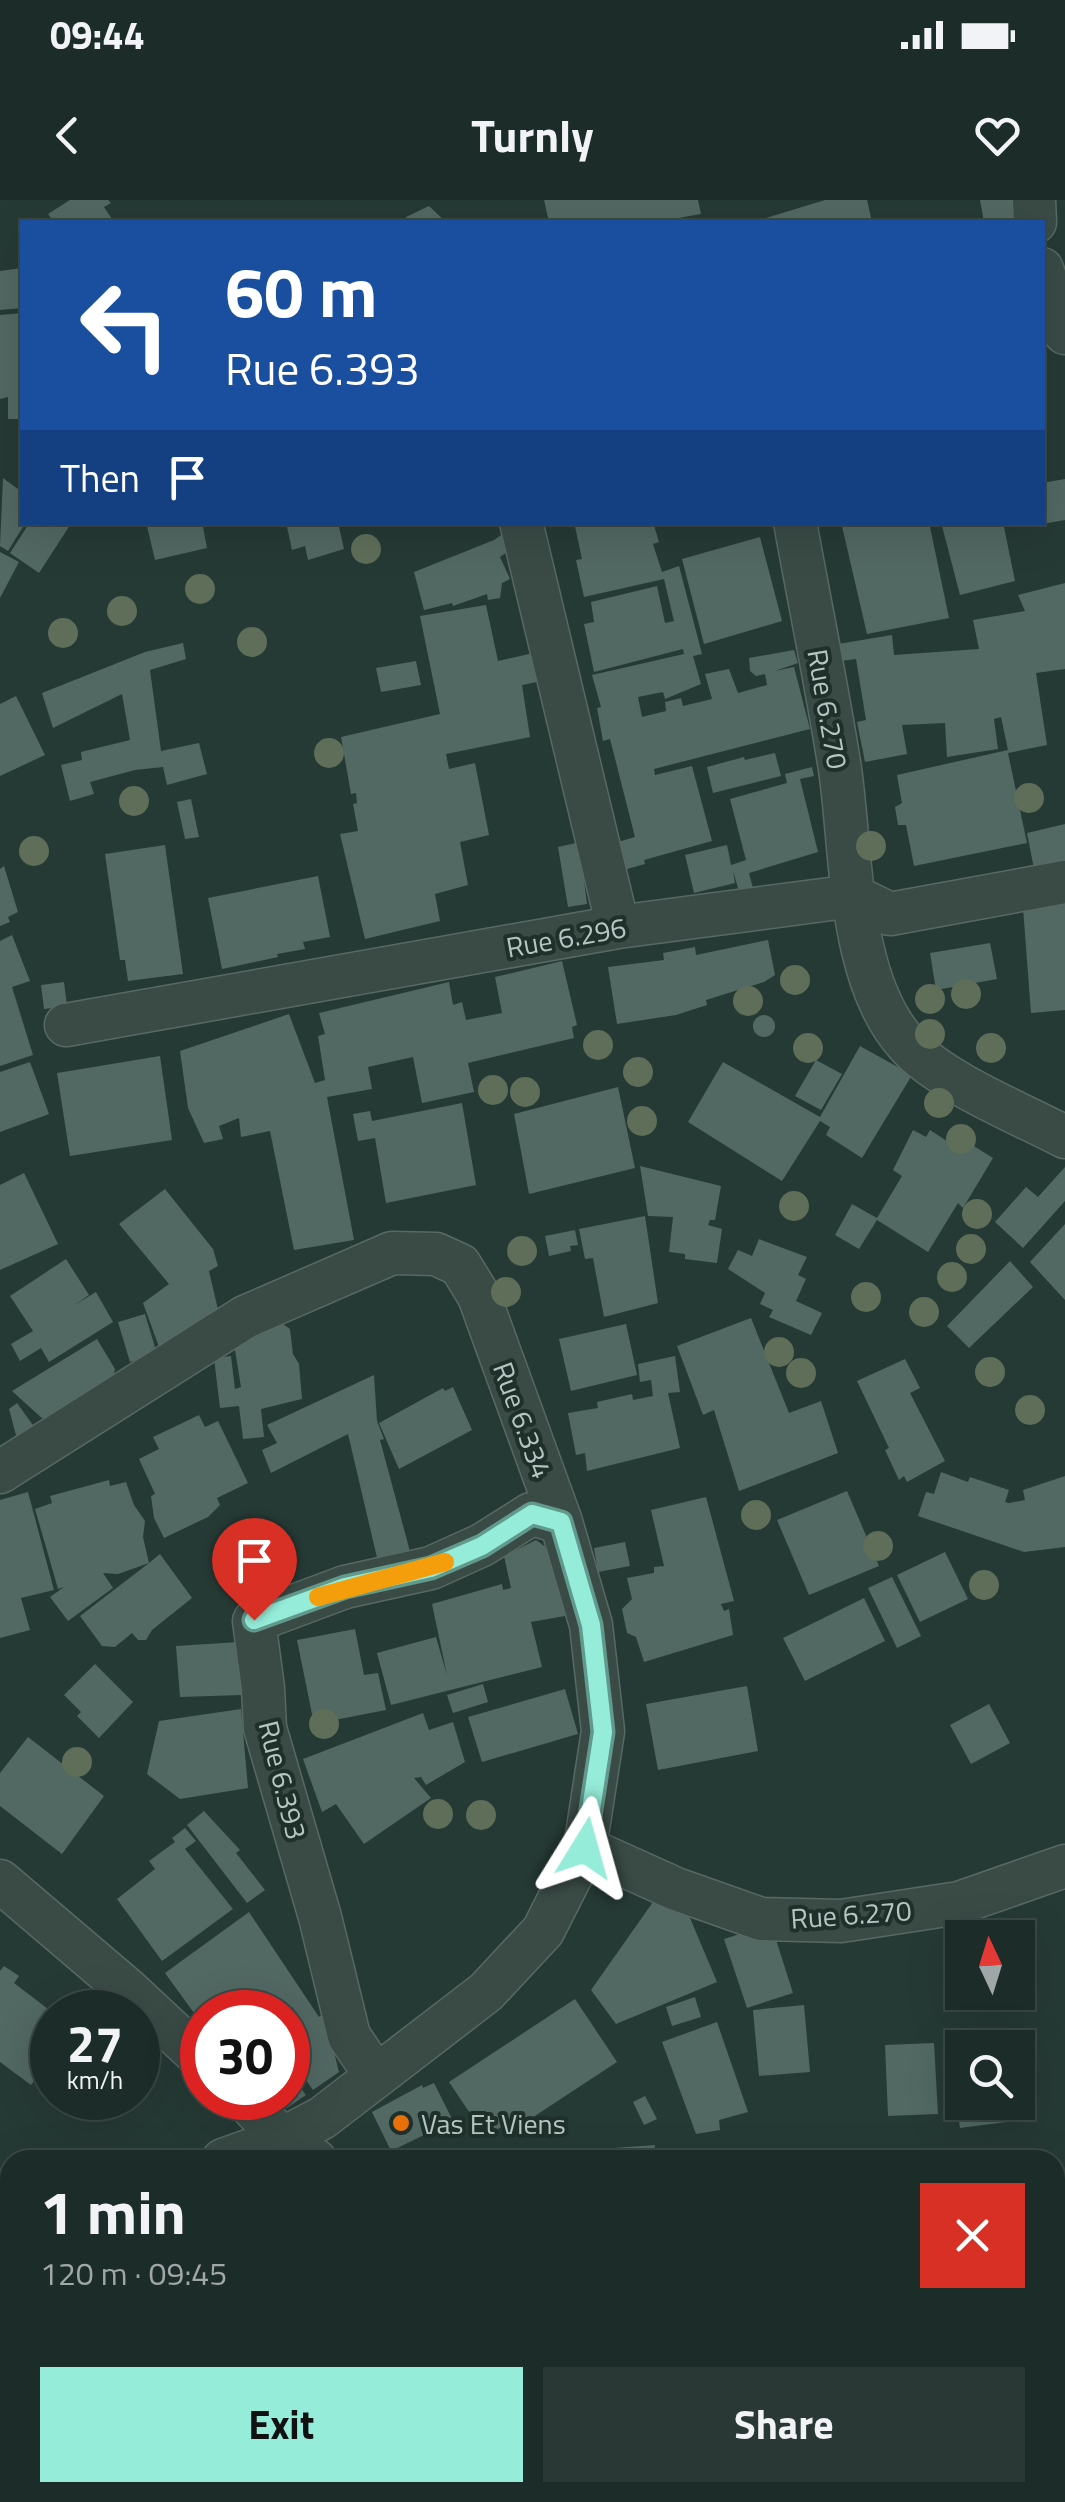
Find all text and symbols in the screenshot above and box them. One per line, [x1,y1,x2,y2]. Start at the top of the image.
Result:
text: 09:44 [50,6,145,64]
text: Turnly [471,101,594,169]
icon: back [40,108,95,163]
icon: heart [970,108,1025,163]
text: 60 m [225,238,378,344]
icon: left [60,260,190,390]
text: Rue 6.393 [225,334,420,402]
text: Then [60,449,140,507]
icon: arrive [160,450,215,505]
street label: Rue 6.270 [796,646,860,772]
street label: Rue 6.296 [503,905,629,969]
street label: Rue 6.334 [482,1356,564,1484]
pin [212,1518,297,1621]
icon: arrive [227,1533,282,1588]
street label: Rue 6.393 [247,1716,319,1844]
position arrow [533,1796,637,1900]
street label: Rue 6.270 [789,1888,913,1940]
north arrow [945,1920,1035,2010]
map controls [945,1920,1035,2120]
speed limit sign: 30 [180,1990,310,2120]
text: 27 [67,2005,123,2081]
button: search [945,2030,1035,2120]
text: km/h [67,2061,123,2099]
place label: Vas Et Viens [421,2102,566,2145]
marker: Vas Et Viens [390,2112,412,2134]
text: 1 min [40,2166,186,2257]
button: close [920,2183,1025,2288]
text: 120 m · 09:45 [40,2249,227,2297]
button: Exit [40,2367,523,2482]
button: Share [543,2367,1025,2482]

